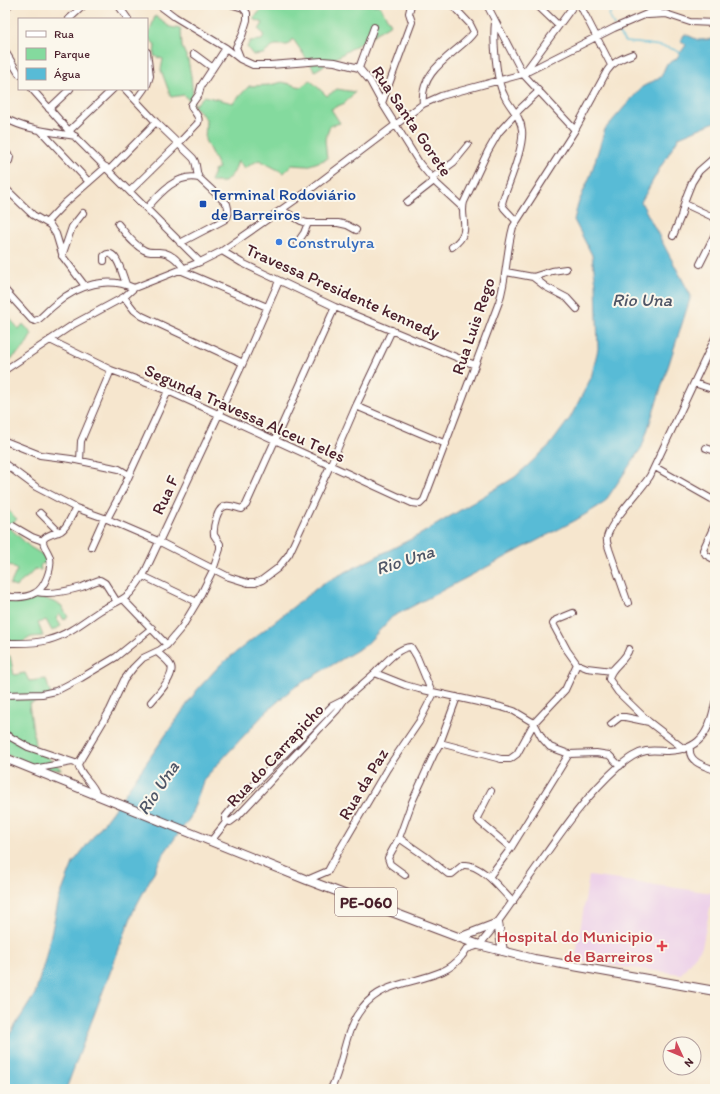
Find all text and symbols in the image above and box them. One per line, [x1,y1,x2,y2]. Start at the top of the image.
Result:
legend [18,18,148,90]
text: Rua [54,27,74,41]
text: Parque [54,47,90,61]
street label: Rua Santa Gorete [368,62,456,180]
text: Água [54,67,80,81]
place label: Terminal Rodoviário de Barreiros [211,184,356,224]
marker: Terminal Rodoviário de Barreiros [198,199,208,209]
place label: Construlyra [287,232,375,252]
marker: Construlyra [274,237,284,247]
street label: Travessa Presidente kennedy [243,239,443,343]
street label: Rua Luis Rego [447,275,499,377]
water label: Rio Una [612,289,673,311]
street label: Segunda Travessa Alceu Teles [142,360,348,466]
street label: Rua F [147,472,183,518]
water label: Rio Una [373,540,438,580]
street label: Rua do Carrapicho [222,699,328,811]
street label: Rua da Paz [334,744,392,823]
water label: Rio Una [132,756,184,819]
road number: PE-060 [335,888,397,916]
place label: Hospital do Municipio de Barreiros [496,926,653,966]
marker: Hospital do Municipio de Barreiros [656,940,668,952]
north arrow [662,1036,702,1076]
text: N [682,1055,696,1070]

